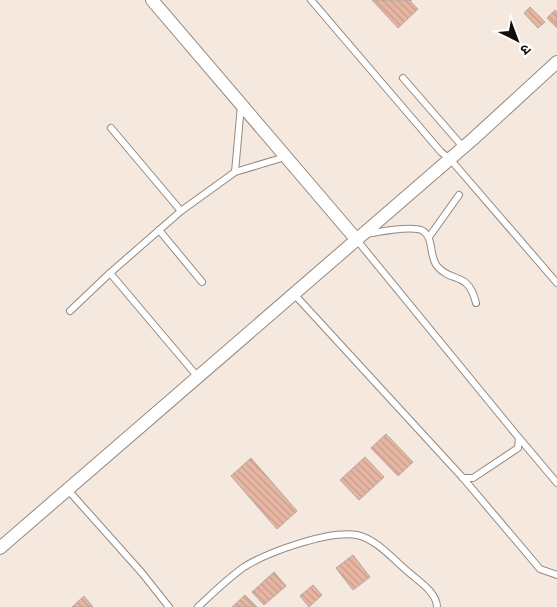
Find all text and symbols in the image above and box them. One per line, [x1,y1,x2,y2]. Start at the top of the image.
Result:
north arrow [492,15,542,65]
text: उ [515,39,535,60]

